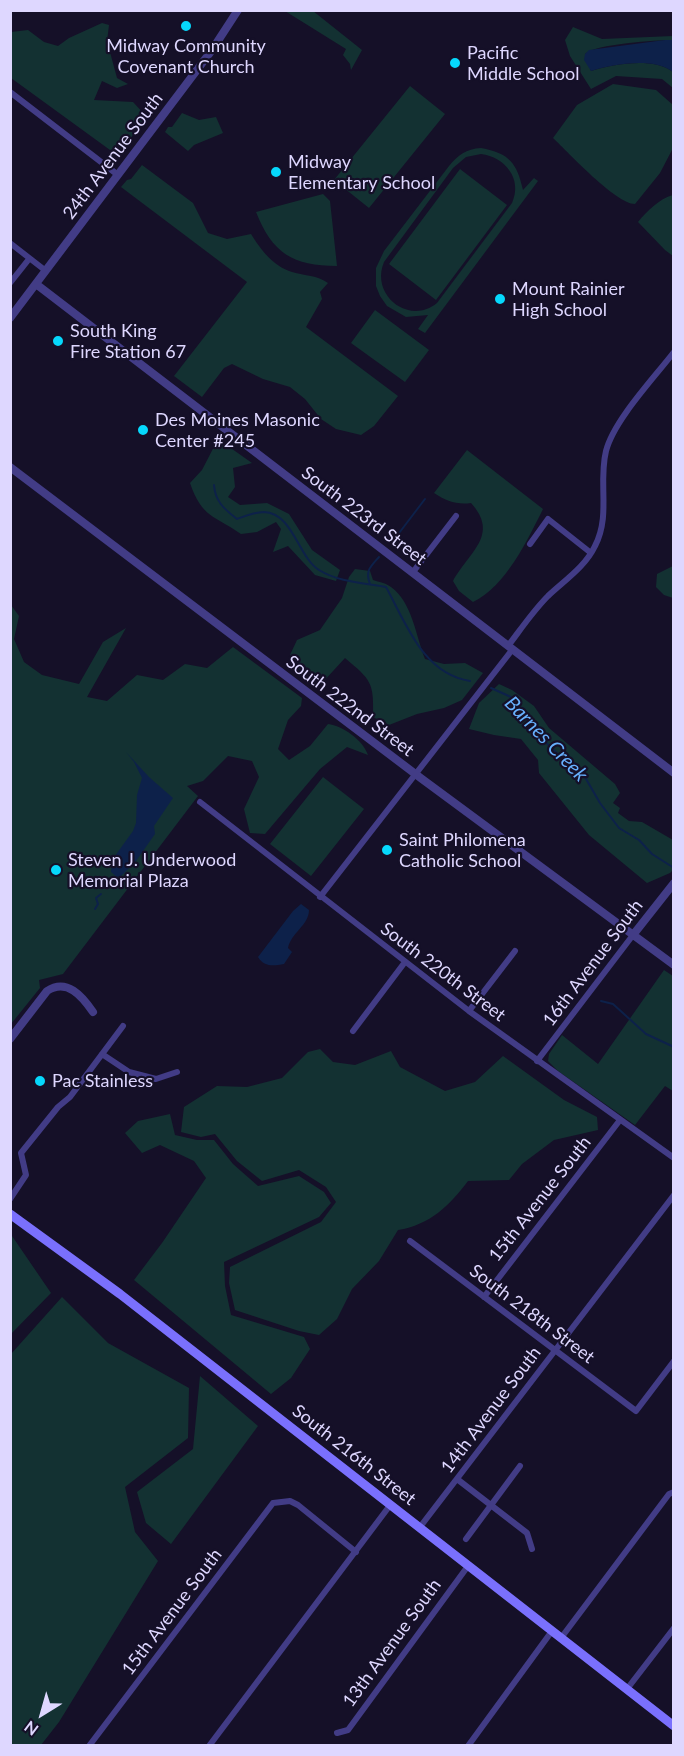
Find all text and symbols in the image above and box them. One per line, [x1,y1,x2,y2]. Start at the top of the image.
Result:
marker: Midway Community Covenant Church [179,19,193,33]
place label: Midway Community Covenant Church [106,35,266,78]
place label: Pacific Middle School [467,42,579,84]
marker: Pacific Middle School [448,56,462,70]
street label: 24th Avenue South [58,89,168,223]
place label: Midway Elementary School [288,151,435,194]
marker: Midway Elementary School [269,165,283,179]
place label: Mount Rainier High School [512,278,624,320]
marker: Mount Rainier High School [493,292,507,306]
place label: South King Fire Station 67 [70,320,186,362]
marker: South King Fire Station 67 [51,334,65,348]
place label: Des Moines Masonic Center #245 [155,409,320,452]
marker: Des Moines Masonic Center #245 [136,423,150,437]
street label: South 223rd Street [297,462,431,570]
street label: South 222nd Street [282,651,418,761]
water label: Barnes Creek [499,691,593,787]
place label: Saint Philomena Catholic School [399,829,526,872]
marker: Saint Philomena Catholic School [380,843,394,857]
place label: Steven J. Underwood Memorial Plaza [68,849,236,892]
marker: Steven J. Underwood Memorial Plaza [49,863,63,877]
street label: 16th Avenue South [538,896,648,1030]
street label: South 220th Street [376,918,510,1026]
place label: Pac Stainless [52,1070,153,1092]
marker: Pac Stainless [33,1074,47,1088]
street label: 15th Avenue South [485,1132,595,1266]
street label: South 218th Street [465,1260,599,1368]
street label: 14th Avenue South [436,1343,546,1477]
street label: South 216th Street [288,1400,420,1510]
street label: 15th Avenue South [117,1545,227,1679]
street label: 13th Avenue South [338,1575,446,1711]
north arrow [12,1684,72,1744]
text: N [20,1717,42,1740]

